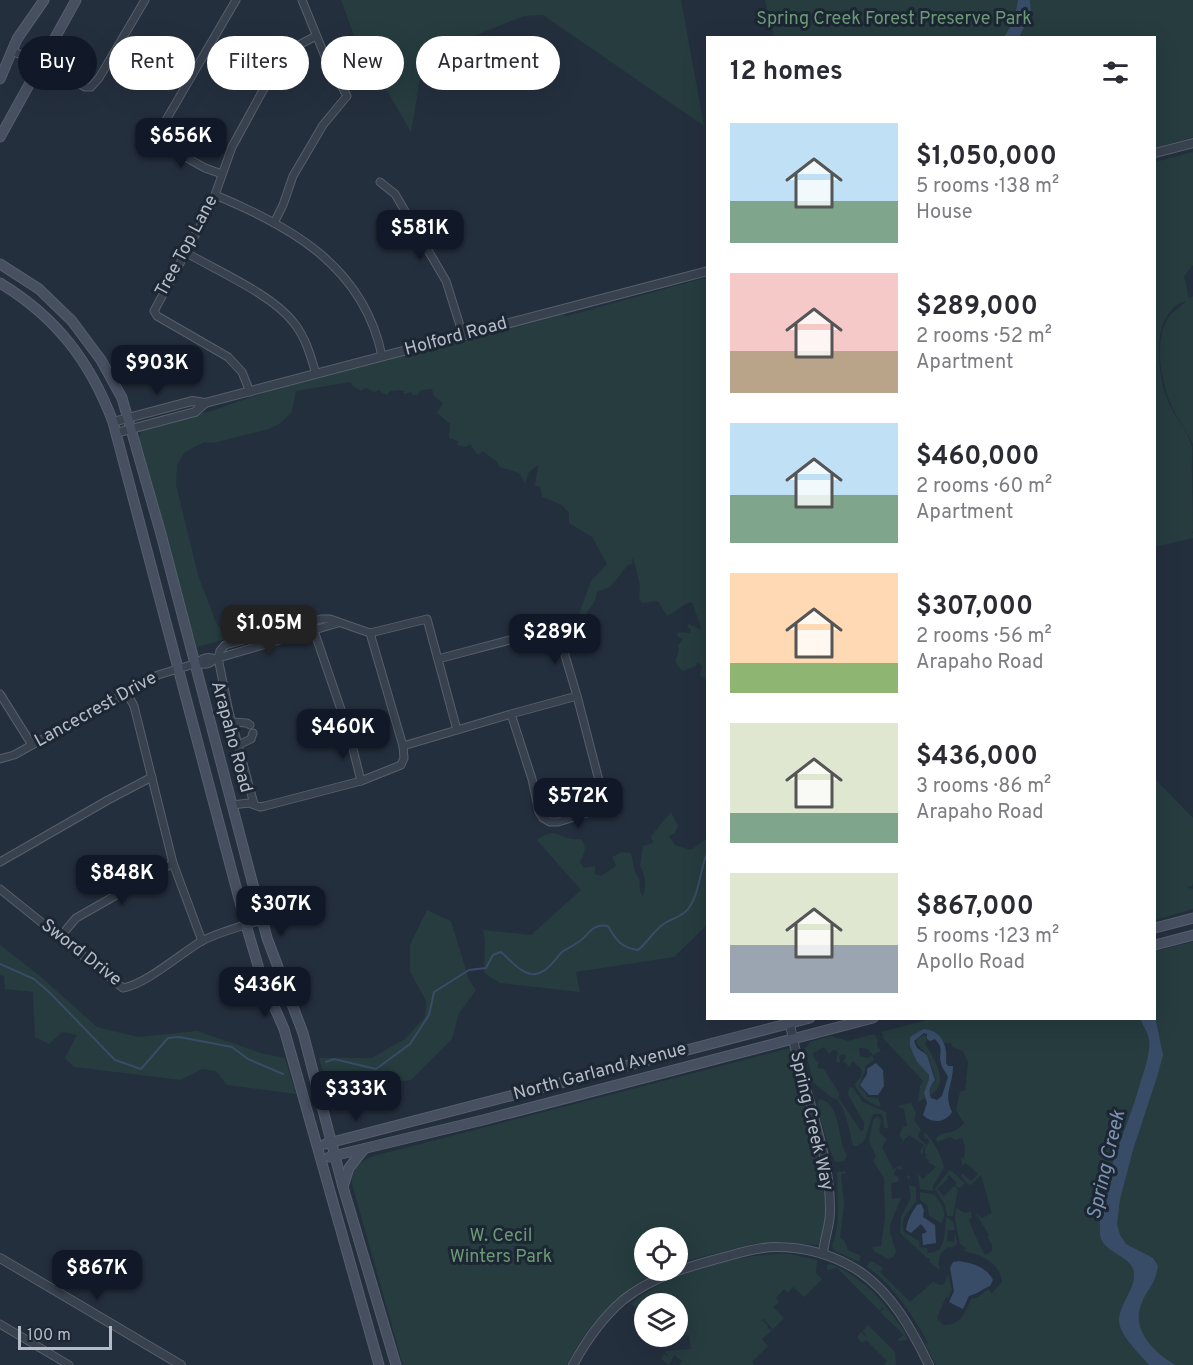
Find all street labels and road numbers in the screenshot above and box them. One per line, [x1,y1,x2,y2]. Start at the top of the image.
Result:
street label: Tree Top Lane [151,191,223,301]
street label: Holford Road [402,312,510,362]
street label: Lancecrest Drive [31,667,161,753]
street label: Arapaho Road [205,679,257,795]
street label: Sword Drive [36,914,126,992]
street label: North Garland Avenue [511,1038,689,1106]
street label: Spring Creek Way [784,1049,838,1193]

